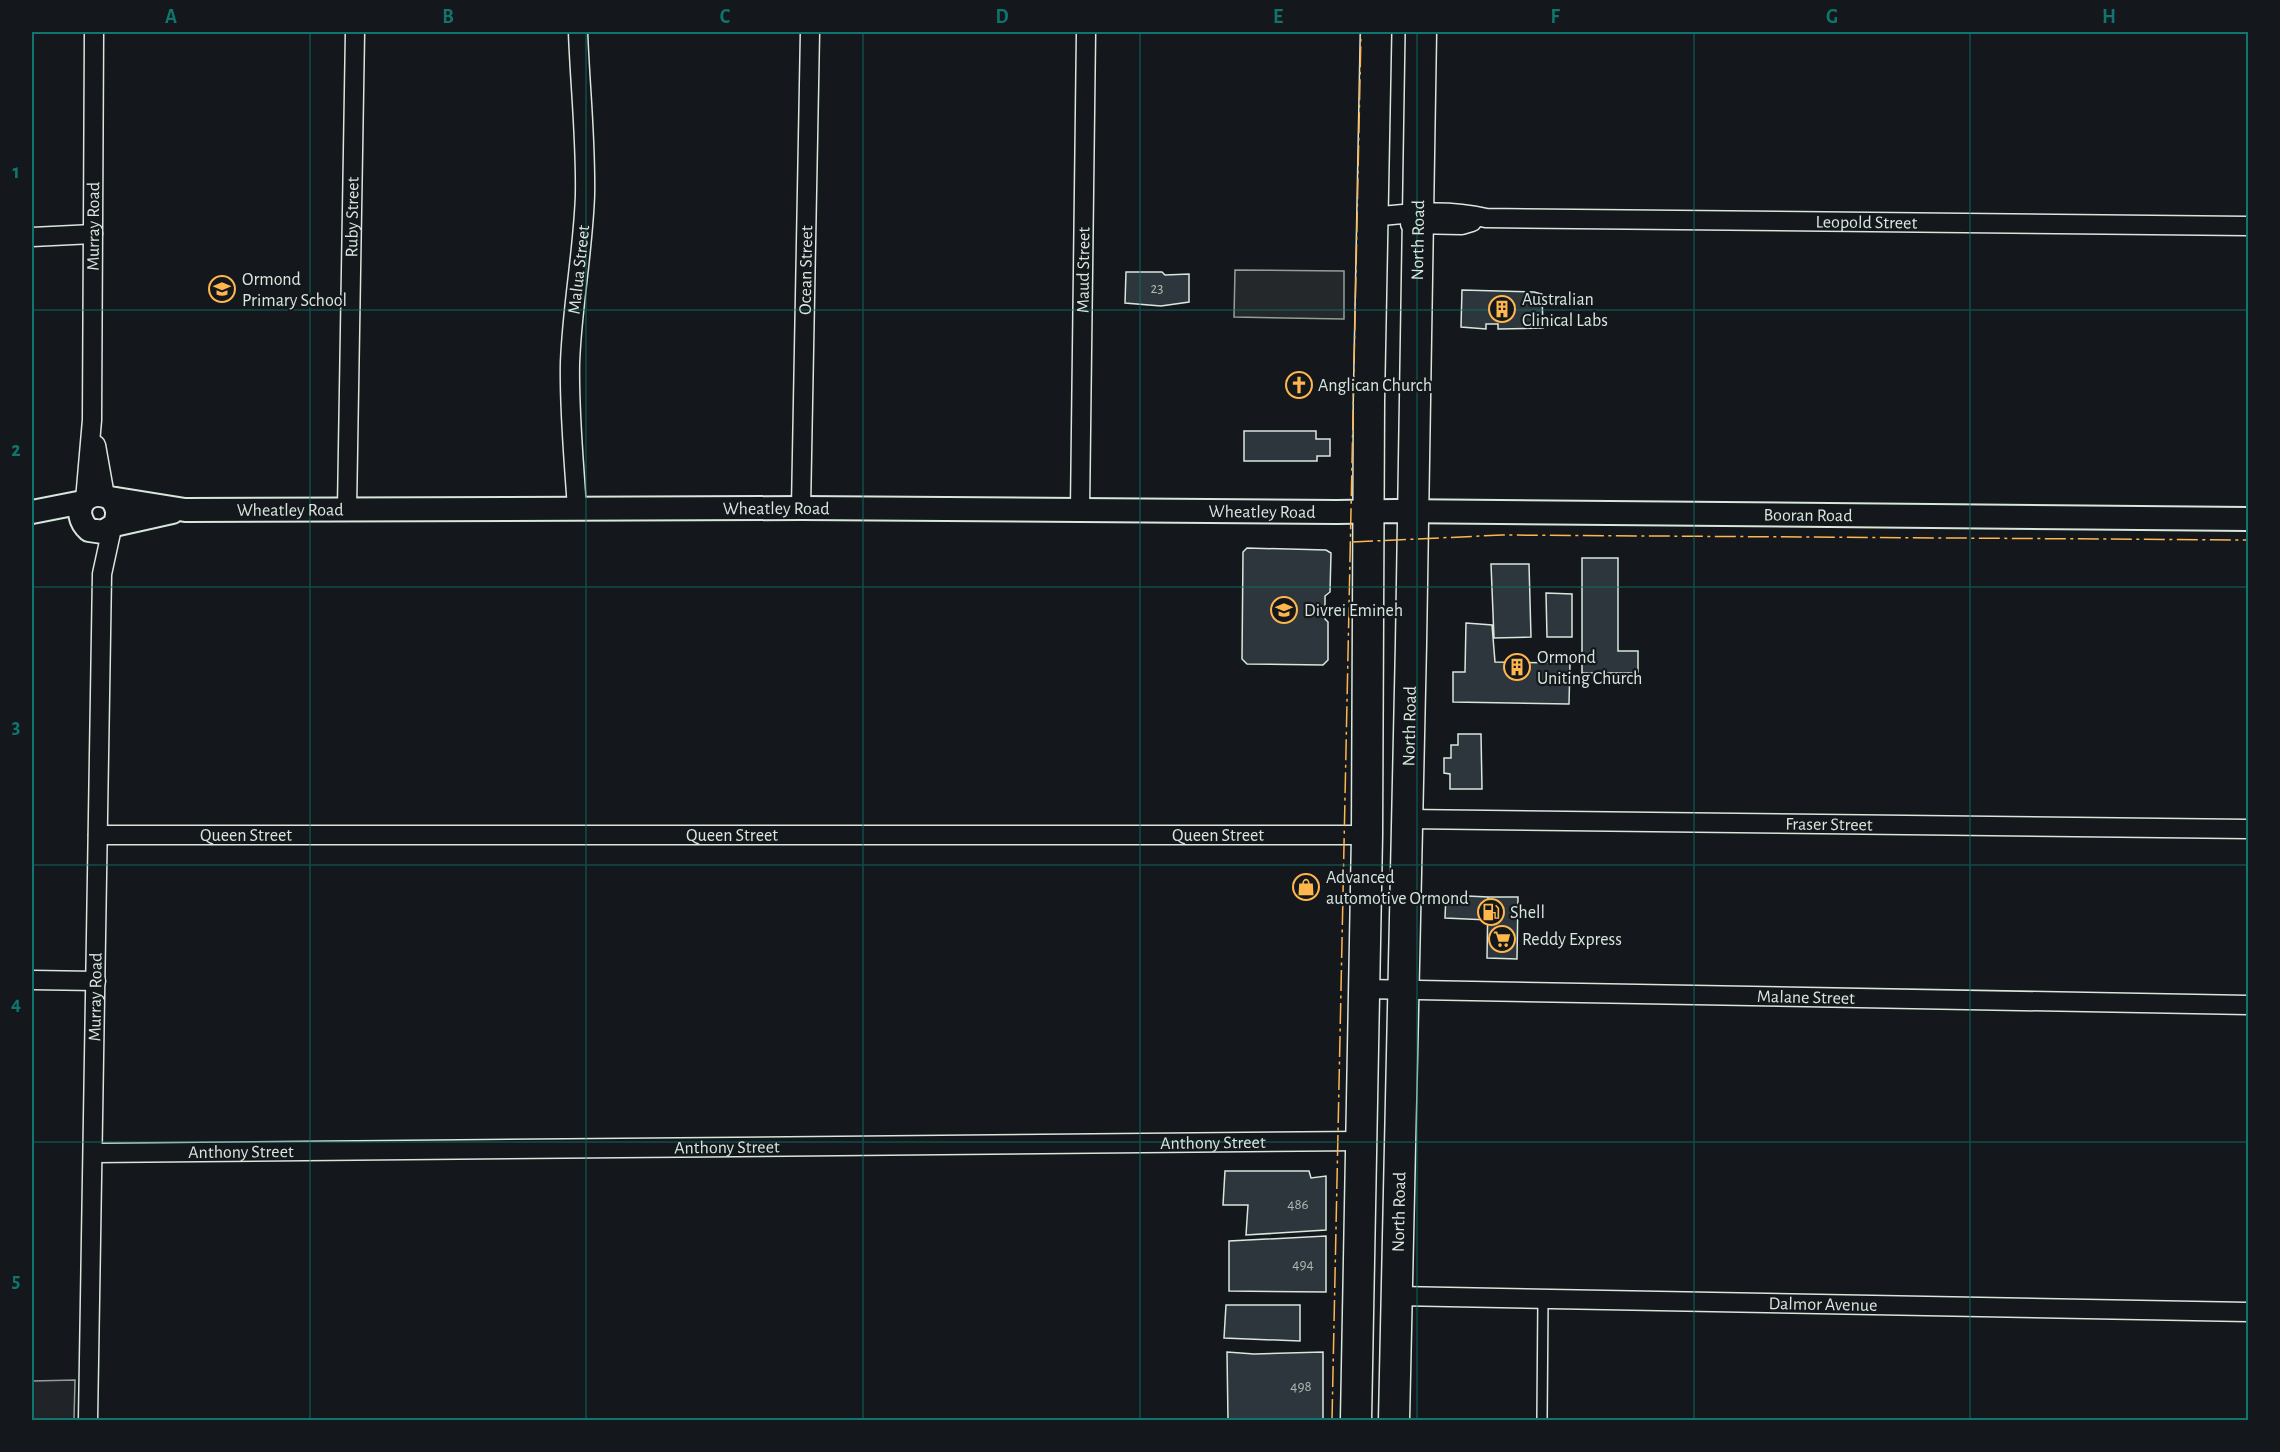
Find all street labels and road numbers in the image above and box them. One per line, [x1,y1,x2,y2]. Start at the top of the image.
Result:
street label: Ruby Street [343,176,363,258]
street label: Murray Road [85,182,103,271]
street label: North Road [1409,200,1428,281]
street label: Leopold Street [1815,213,1918,233]
street label: Malua Street [566,224,593,315]
street label: Ocean Street [797,225,816,315]
street label: Maud Street [1074,227,1094,313]
street label: Wheatley Road [723,500,830,518]
street label: Wheatley Road [237,501,344,520]
street label: Wheatley Road [1209,503,1316,522]
street label: Booran Road [1764,506,1853,525]
street label: North Road [1400,686,1420,767]
street label: Fraser Street [1785,815,1873,835]
street label: Queen Street [200,827,292,845]
street label: Queen Street [686,827,778,845]
street label: Queen Street [1172,827,1264,845]
street label: Murray Road [86,952,106,1042]
street label: Malane Street [1757,988,1855,1008]
street label: Anthony Street [1160,1134,1266,1153]
street label: Anthony Street [674,1139,780,1158]
street label: Anthony Street [188,1143,294,1162]
street label: North Road [1390,1172,1409,1252]
street label: Dalmor Avenue [1768,1295,1877,1315]

